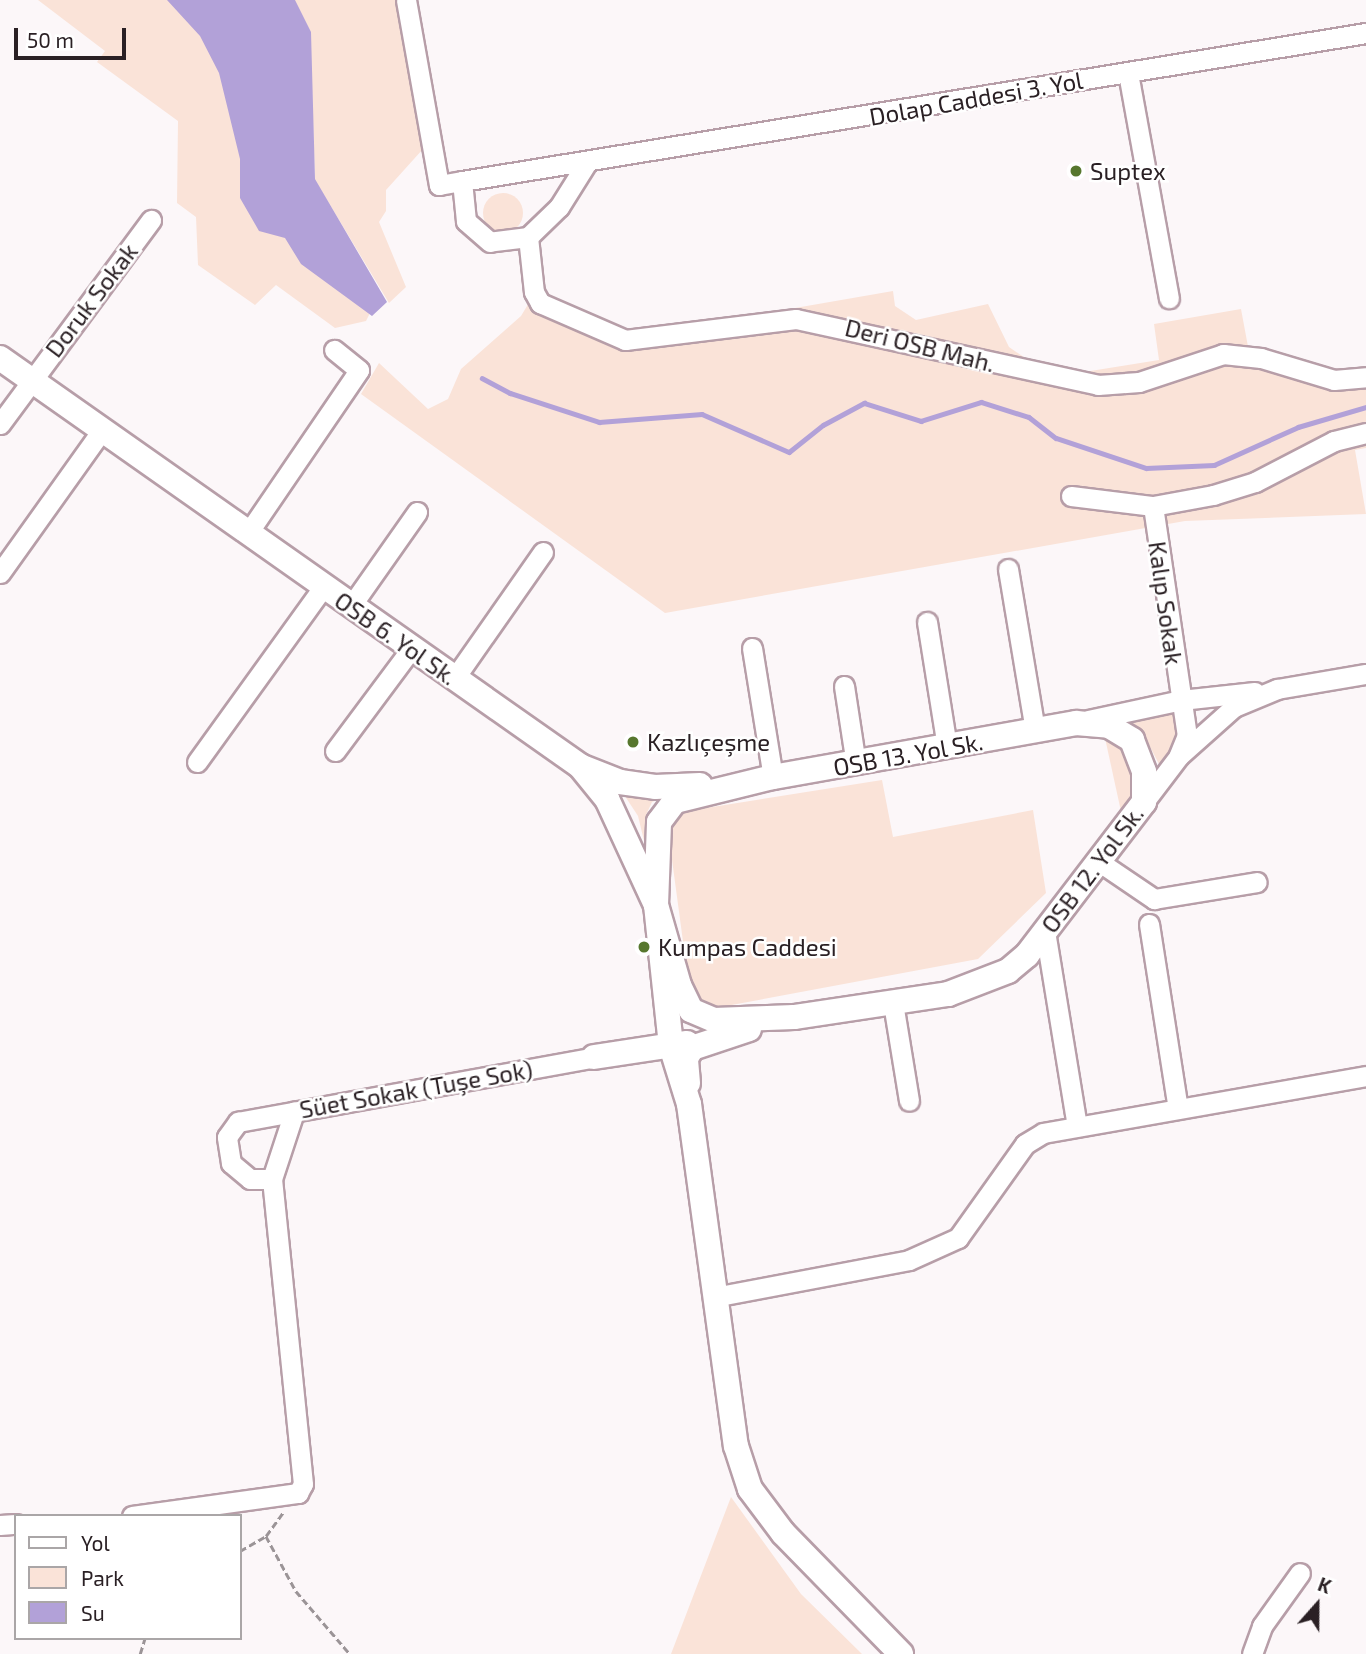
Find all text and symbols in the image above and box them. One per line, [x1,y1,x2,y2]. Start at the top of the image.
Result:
scale bar [18,14,130,58]
text: 50 m [27,27,74,52]
street label: Dolap Caddesi 3. Yol [867,65,1085,131]
place label: Suptex [1090,157,1166,185]
marker: Suptex [1068,163,1084,179]
street label: Doruk Sokak [39,237,143,363]
street label: Deri OSB Mah. [842,313,998,377]
street label: Kalıp Sokak [1143,539,1189,667]
street label: OSB 6. Yol Sk. [329,585,463,691]
street label: OSB 13. Yol Sk. [830,727,986,781]
place label: Kazlıçeşme [647,728,770,756]
marker: Kazlıçeşme [625,734,641,750]
street label: OSB 12. Yol Sk. [1034,799,1150,939]
place label: Kumpas Caddesi [658,933,837,961]
marker: Kumpas Caddesi [636,939,652,955]
street label: Süet Sokak (Tuşe Sok) [297,1054,535,1124]
legend [14,1514,242,1640]
text: Yol [81,1530,110,1555]
text: Park [81,1565,124,1590]
north arrow [1282,1570,1352,1640]
text: K [1315,1572,1334,1598]
text: Su [81,1600,105,1625]

